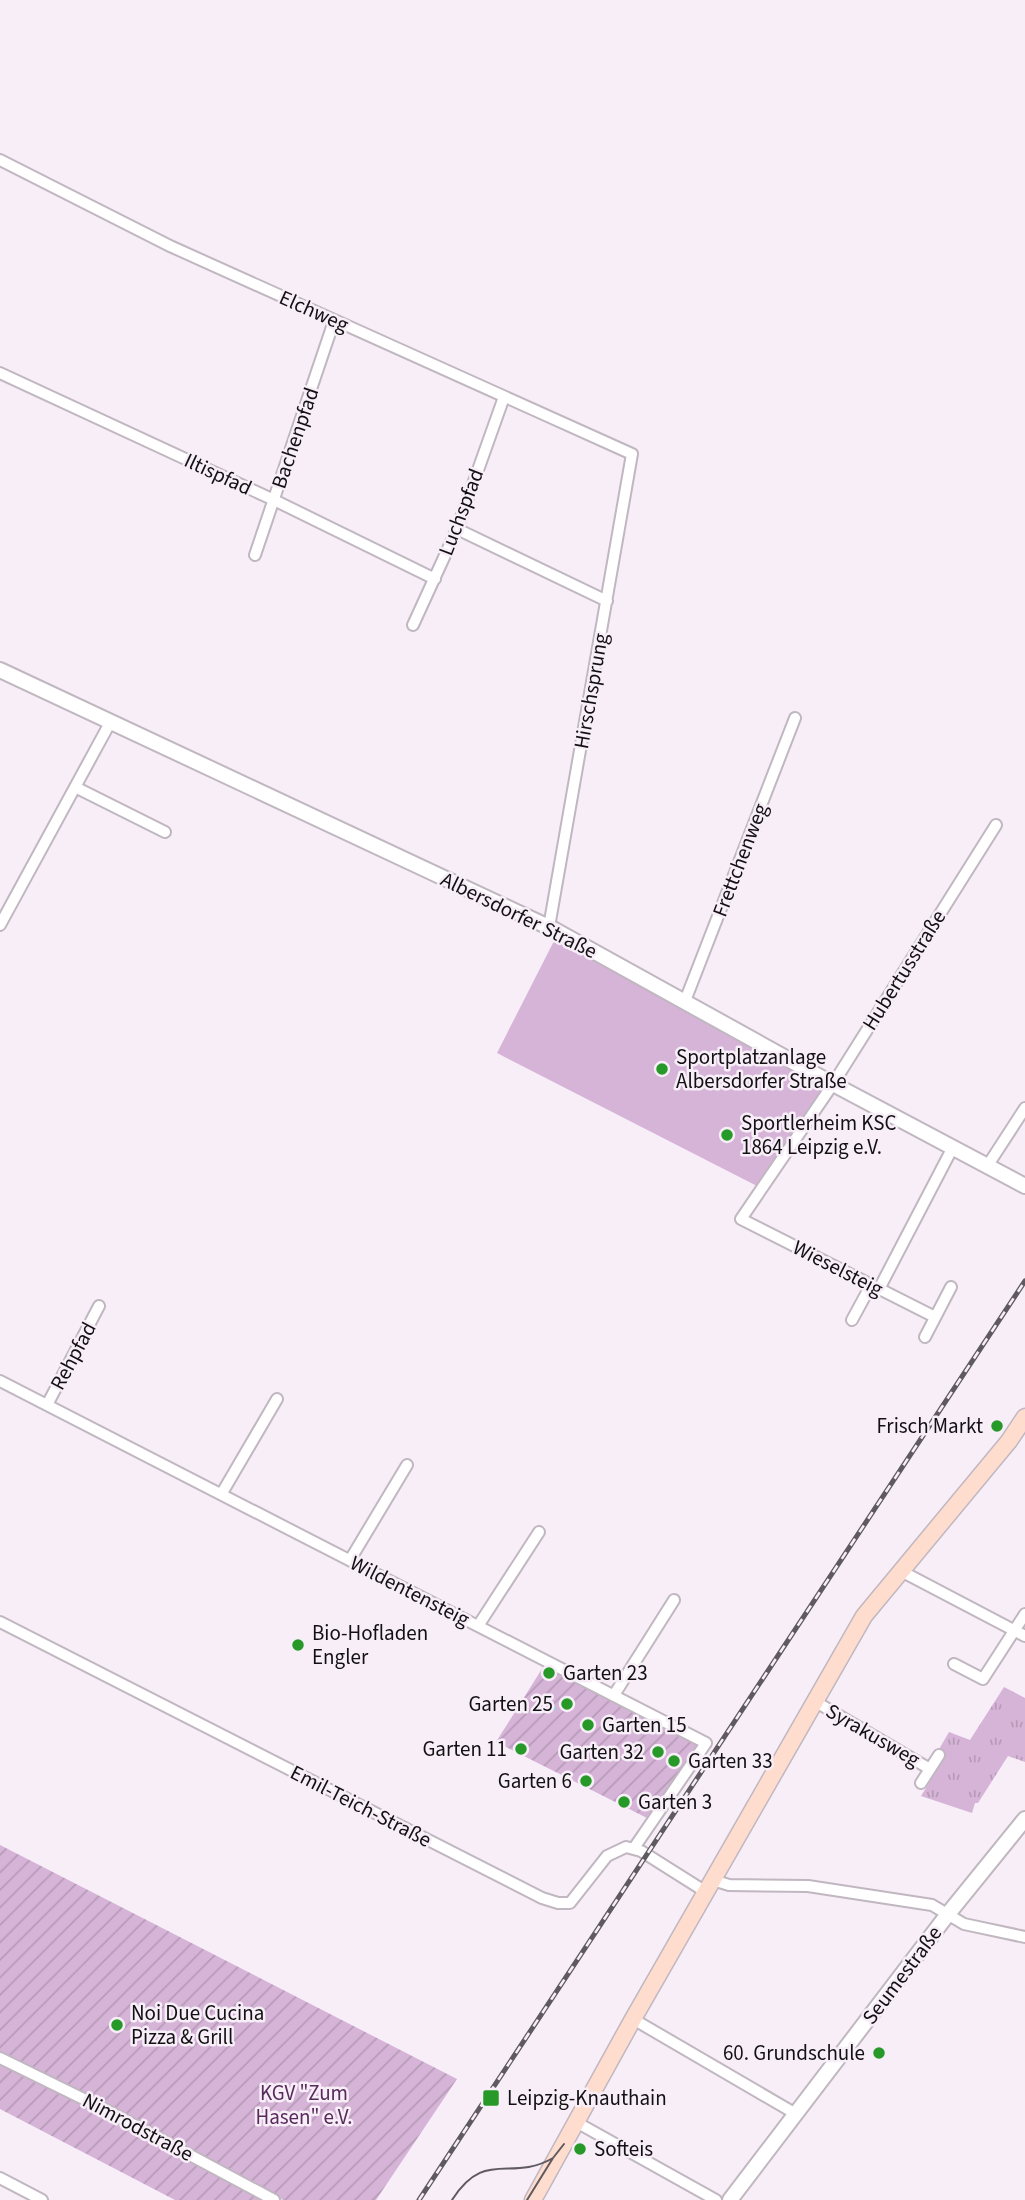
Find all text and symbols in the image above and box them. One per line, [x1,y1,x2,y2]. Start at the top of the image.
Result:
street label: Elchweg [274,282,354,340]
street label: Bachenpfad [264,383,326,493]
street label: Iltispfad [179,445,257,503]
street label: Luchspfad [431,464,491,560]
street label: Hirschsprung [566,630,616,751]
street label: Frettchenweg [705,798,776,921]
street label: Albersdorfer Straße [436,864,602,966]
street label: Hubertusstraße [855,904,953,1036]
place label: Sportplatzanlage Albersdorfer Straße [676,1042,847,1096]
marker: Sportplatzanlage Albersdorfer Straße [654,1061,670,1077]
place label: Sportlerheim KSC 1864 Leipzig e.V. [741,1108,897,1162]
marker: Sportlerheim KSC 1864 Leipzig e.V. [719,1127,735,1143]
street label: Wieselsteig [788,1232,889,1304]
street label: Rehpfad [43,1317,103,1395]
place label: Frisch Markt [876,1411,983,1441]
marker: Frisch Markt [989,1418,1005,1434]
street label: Wildentensteig [345,1548,475,1634]
place label: Bio-Hofladen Engler [312,1618,428,1672]
marker: Bio-Hofladen Engler [290,1637,306,1653]
place label: Garten 23 [563,1658,648,1688]
marker: Garten 23 [541,1665,557,1681]
place label: Garten 25 [468,1689,553,1719]
marker: Garten 25 [559,1696,575,1712]
street label: Syrakusweg [820,1696,926,1774]
place label: Garten 15 [602,1710,687,1740]
marker: Garten 15 [580,1717,596,1733]
place label: Garten 11 [422,1734,507,1764]
place label: Garten 32 [559,1737,644,1767]
marker: Garten 11 [513,1741,529,1757]
marker: Garten 32 [650,1744,666,1760]
place label: Garten 33 [688,1746,773,1776]
marker: Garten 33 [666,1753,682,1769]
street label: Emil-Teich-Straße [285,1757,437,1855]
place label: Garten 6 [498,1766,572,1796]
marker: Garten 6 [578,1773,594,1789]
place label: Garten 3 [638,1787,712,1817]
marker: Garten 3 [616,1794,632,1810]
street label: Seumestraße [855,1920,949,2030]
place label: Noi Due Cucina Pizza & Grill [131,1998,264,2052]
marker: Noi Due Cucina Pizza & Grill [109,2017,125,2033]
place label: 60. Grundschule [723,2038,865,2068]
marker: 60. Grundschule [871,2045,887,2061]
park label: KGV "Zum Hasen" e.V. [255,2078,353,2132]
place label: Leipzig-Knauthain [507,2083,667,2113]
street label: Nimrodstraße [77,2085,199,2169]
marker: Leipzig-Knauthain [481,2088,501,2108]
place label: Softeis [594,2134,653,2164]
marker: Softeis [572,2141,588,2157]

